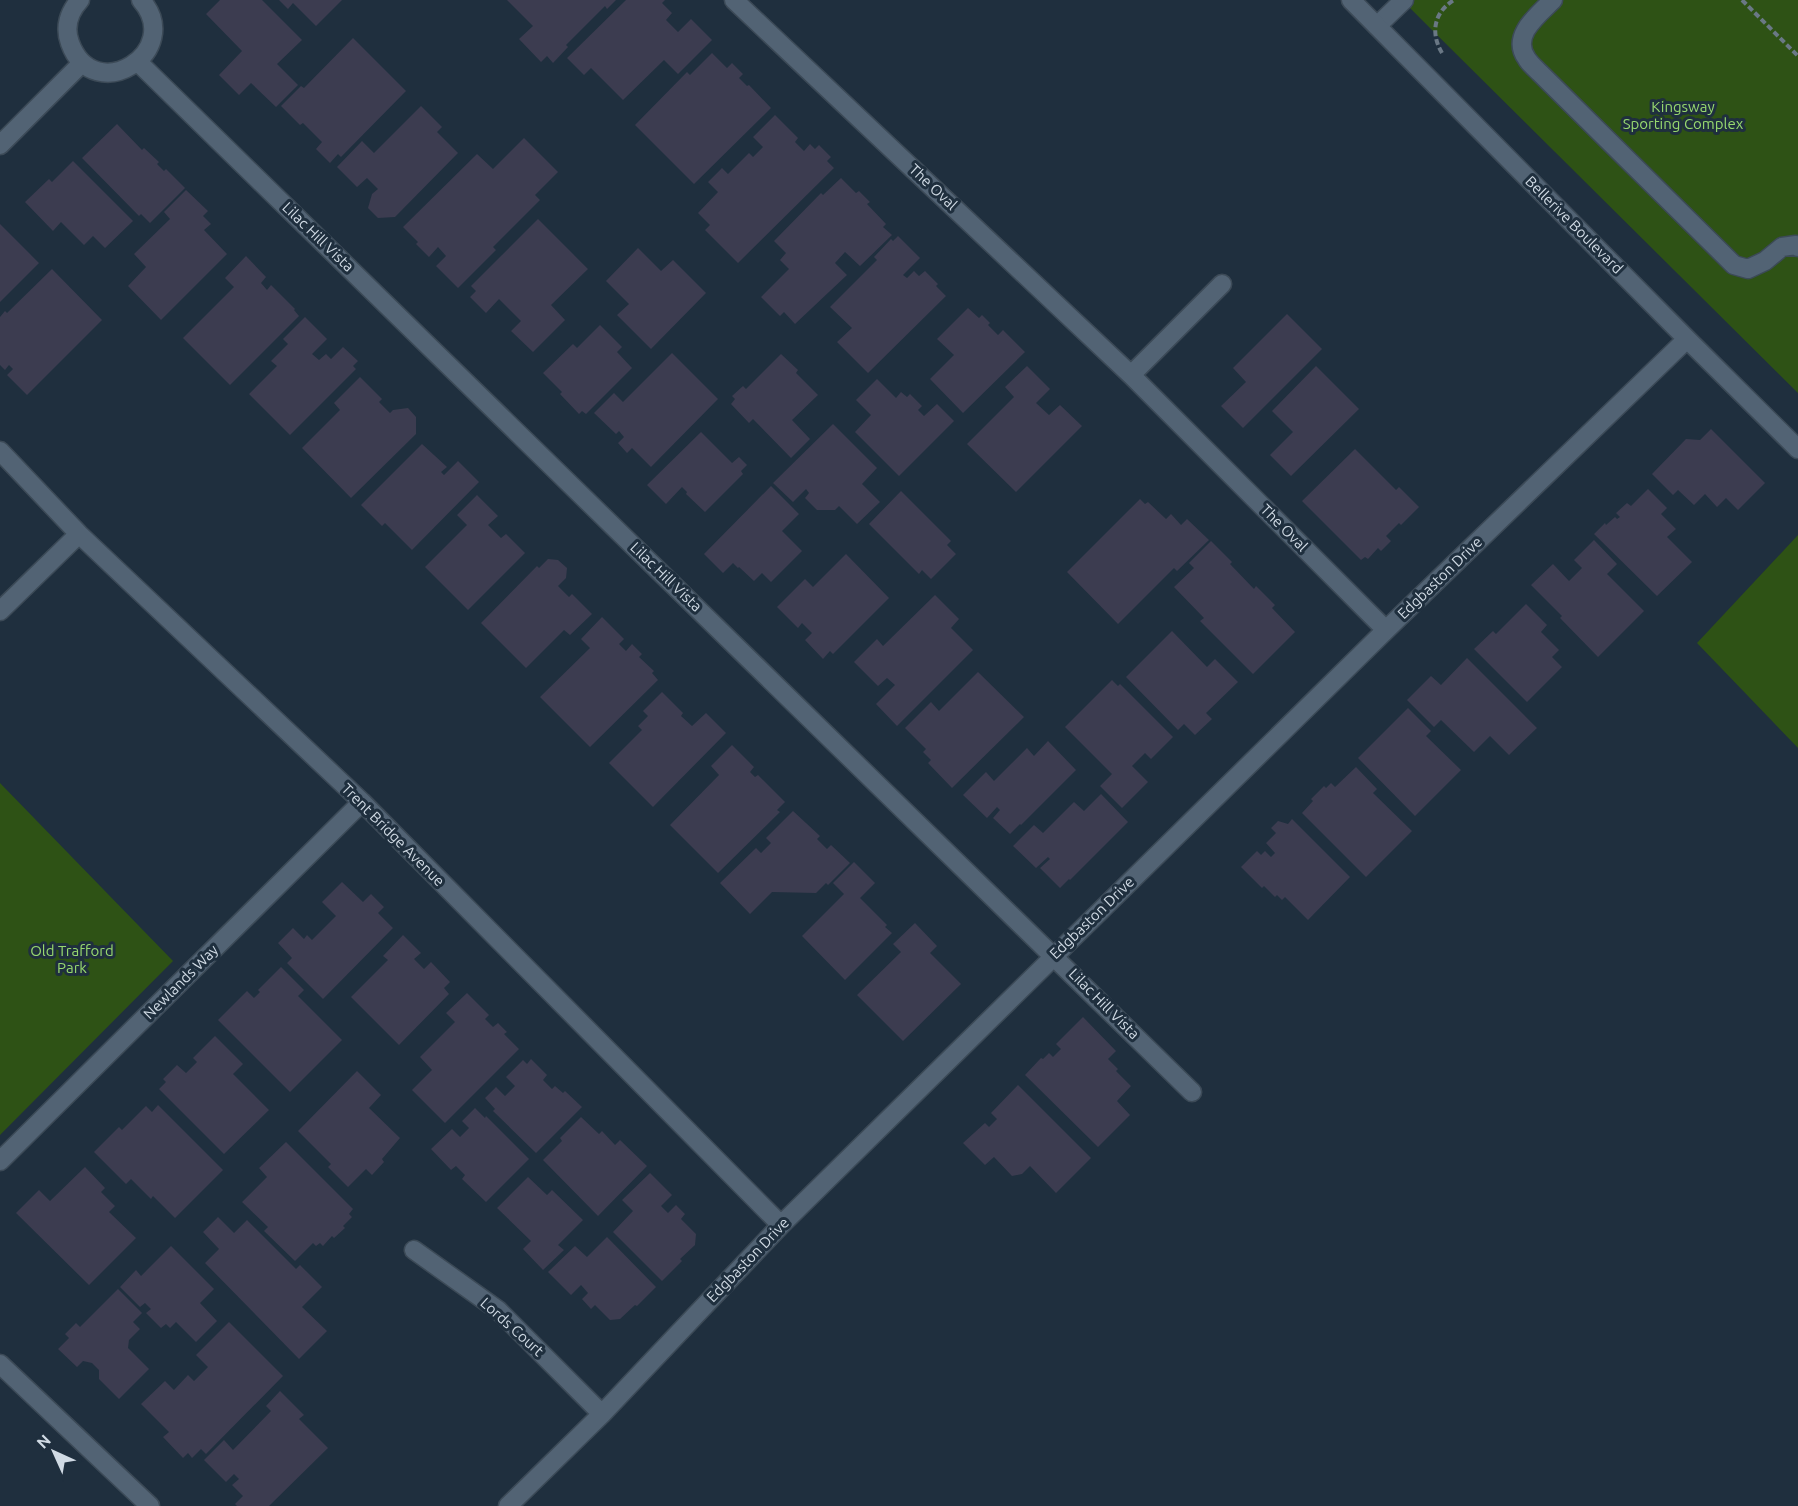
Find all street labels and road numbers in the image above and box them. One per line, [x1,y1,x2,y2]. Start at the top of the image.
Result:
street label: The Oval [906,160,961,213]
street label: Bellerive Boulevard [1522,172,1627,277]
street label: Lilac Hill Vista [279,198,358,275]
street label: The Oval [1257,501,1311,555]
street label: Edgbaston Drive [1394,533,1485,622]
street label: Lilac Hill Vista [627,538,706,615]
street label: Trent Bridge Avenue [338,780,448,890]
street label: Edgbaston Drive [1046,873,1137,962]
street label: Newlands Way [140,941,221,1022]
street label: Lilac Hill Vista [1066,965,1143,1042]
street label: Edgbaston Drive [703,1214,792,1305]
street label: Lords Court [477,1294,547,1359]

